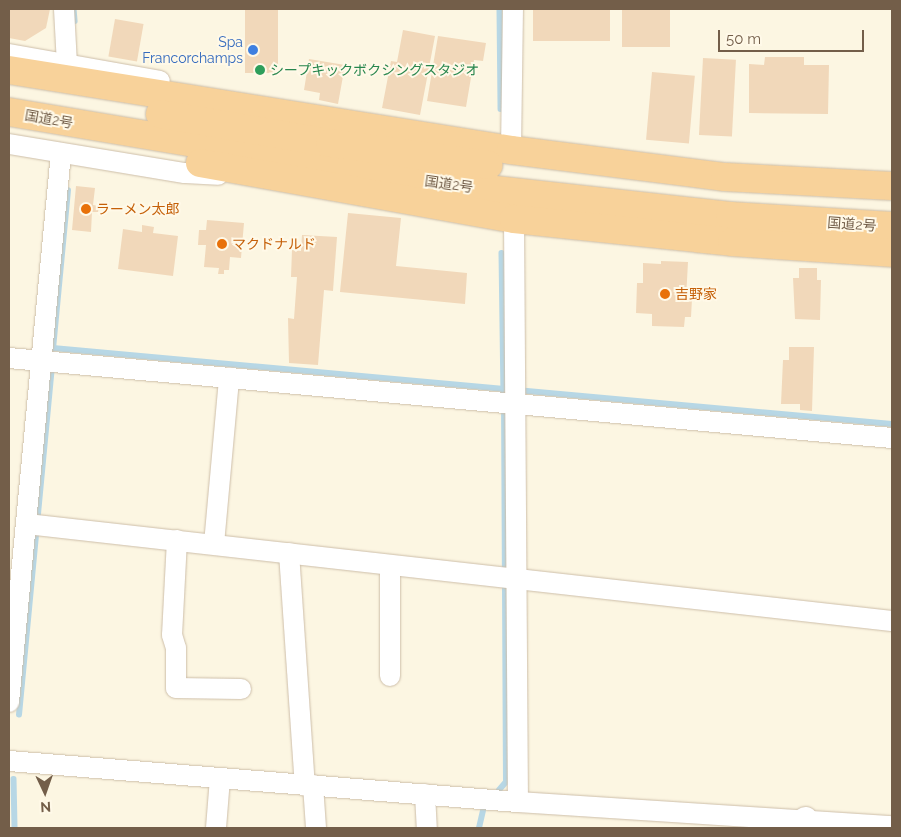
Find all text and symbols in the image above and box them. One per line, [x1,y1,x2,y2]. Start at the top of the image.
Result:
scale bar [721,20,867,52]
text: 50 m [726,30,761,48]
place label: Spa Francorchamps [142,34,243,66]
marker: Spa Francorchamps [247,44,259,56]
place label: シープキックボクシングスタジオ [270,62,480,78]
marker: シープキックボクシングスタジオ [254,64,266,76]
street label: 国道2号 [23,106,75,132]
street label: 国道2号 [423,172,475,196]
place label: ラーメン太郎 [96,201,180,217]
marker: ラーメン太郎 [80,203,92,215]
street label: 国道2号 [827,214,877,234]
place label: マクドナルド [232,236,316,252]
marker: マクドナルド [216,238,228,250]
place label: 吉野家 [675,286,717,302]
marker: 吉野家 [659,288,671,300]
north arrow [20,767,70,817]
text: N [40,799,52,815]

